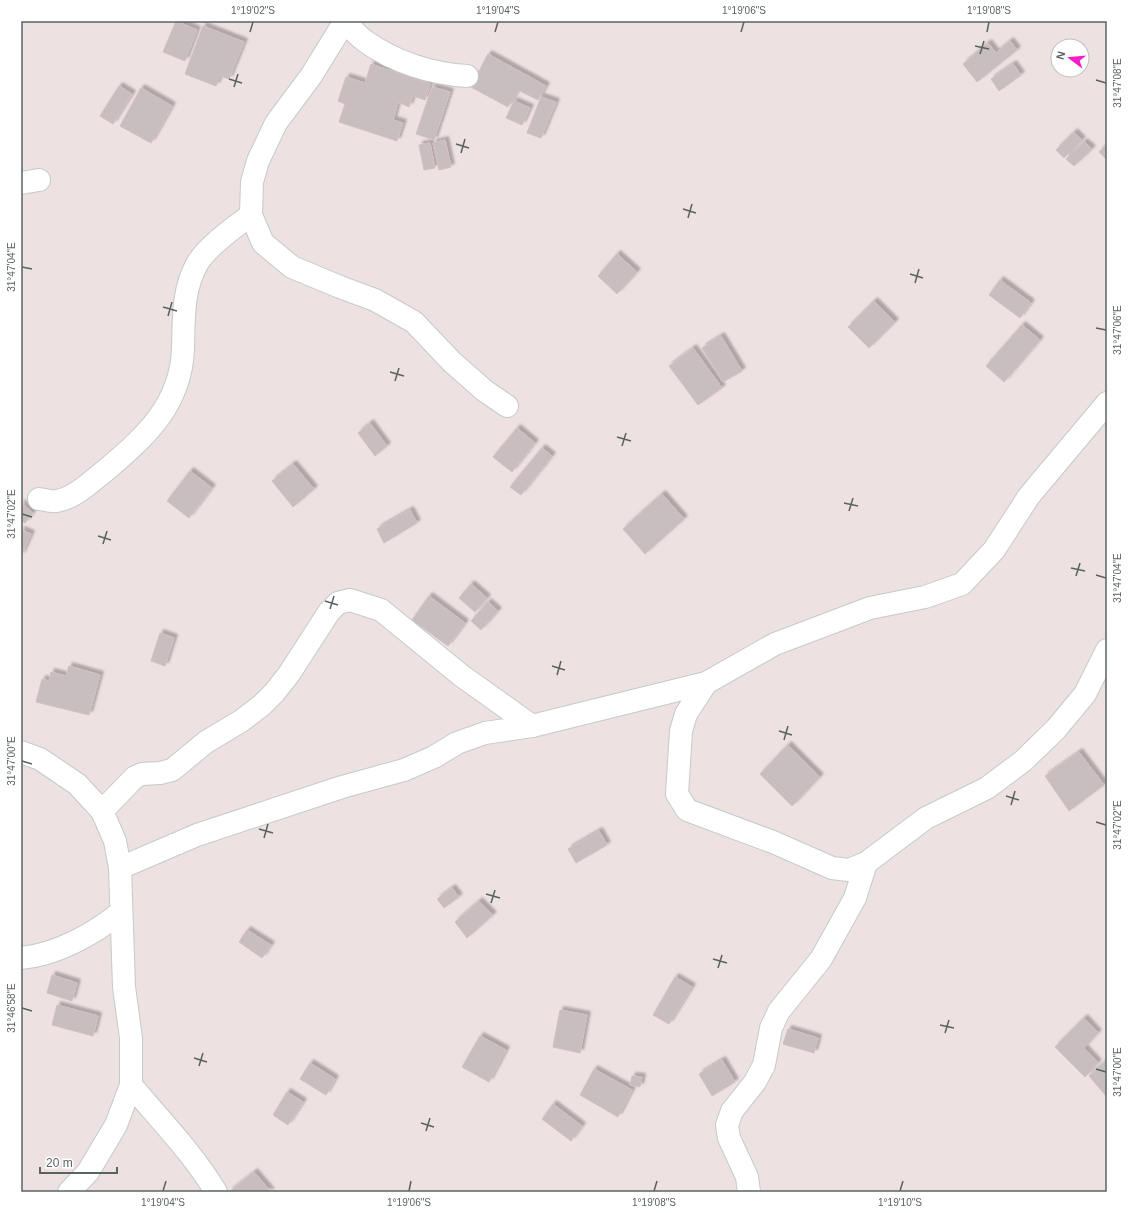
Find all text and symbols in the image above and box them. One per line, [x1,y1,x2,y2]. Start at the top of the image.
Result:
text: 1°19'02"S [231,5,275,16]
text: 1°19'04"S [476,5,520,16]
text: 1°19'06"S [722,5,766,16]
text: 1°19'08"S [967,5,1011,16]
north arrow [1050,38,1090,78]
text: N [1054,50,1067,61]
text: 31°47'08"E [1112,58,1123,108]
text: 31°47'04"E [6,242,17,292]
text: 31°47'06"E [1112,305,1123,355]
text: 31°47'02"E [6,489,17,539]
text: 31°47'04"E [1112,553,1123,603]
text: 31°47'00"E [6,736,17,786]
text: 31°47'02"E [1112,800,1123,850]
text: 31°46'58"E [6,983,17,1033]
text: 31°47'00"E [1112,1047,1123,1097]
scale bar [40,1149,117,1175]
text: 20 m [46,1156,73,1170]
text: 1°19'04"S [141,1197,185,1208]
text: 1°19'06"S [387,1197,431,1208]
text: 1°19'08"S [632,1197,676,1208]
text: 1°19'10"S [878,1197,922,1208]

